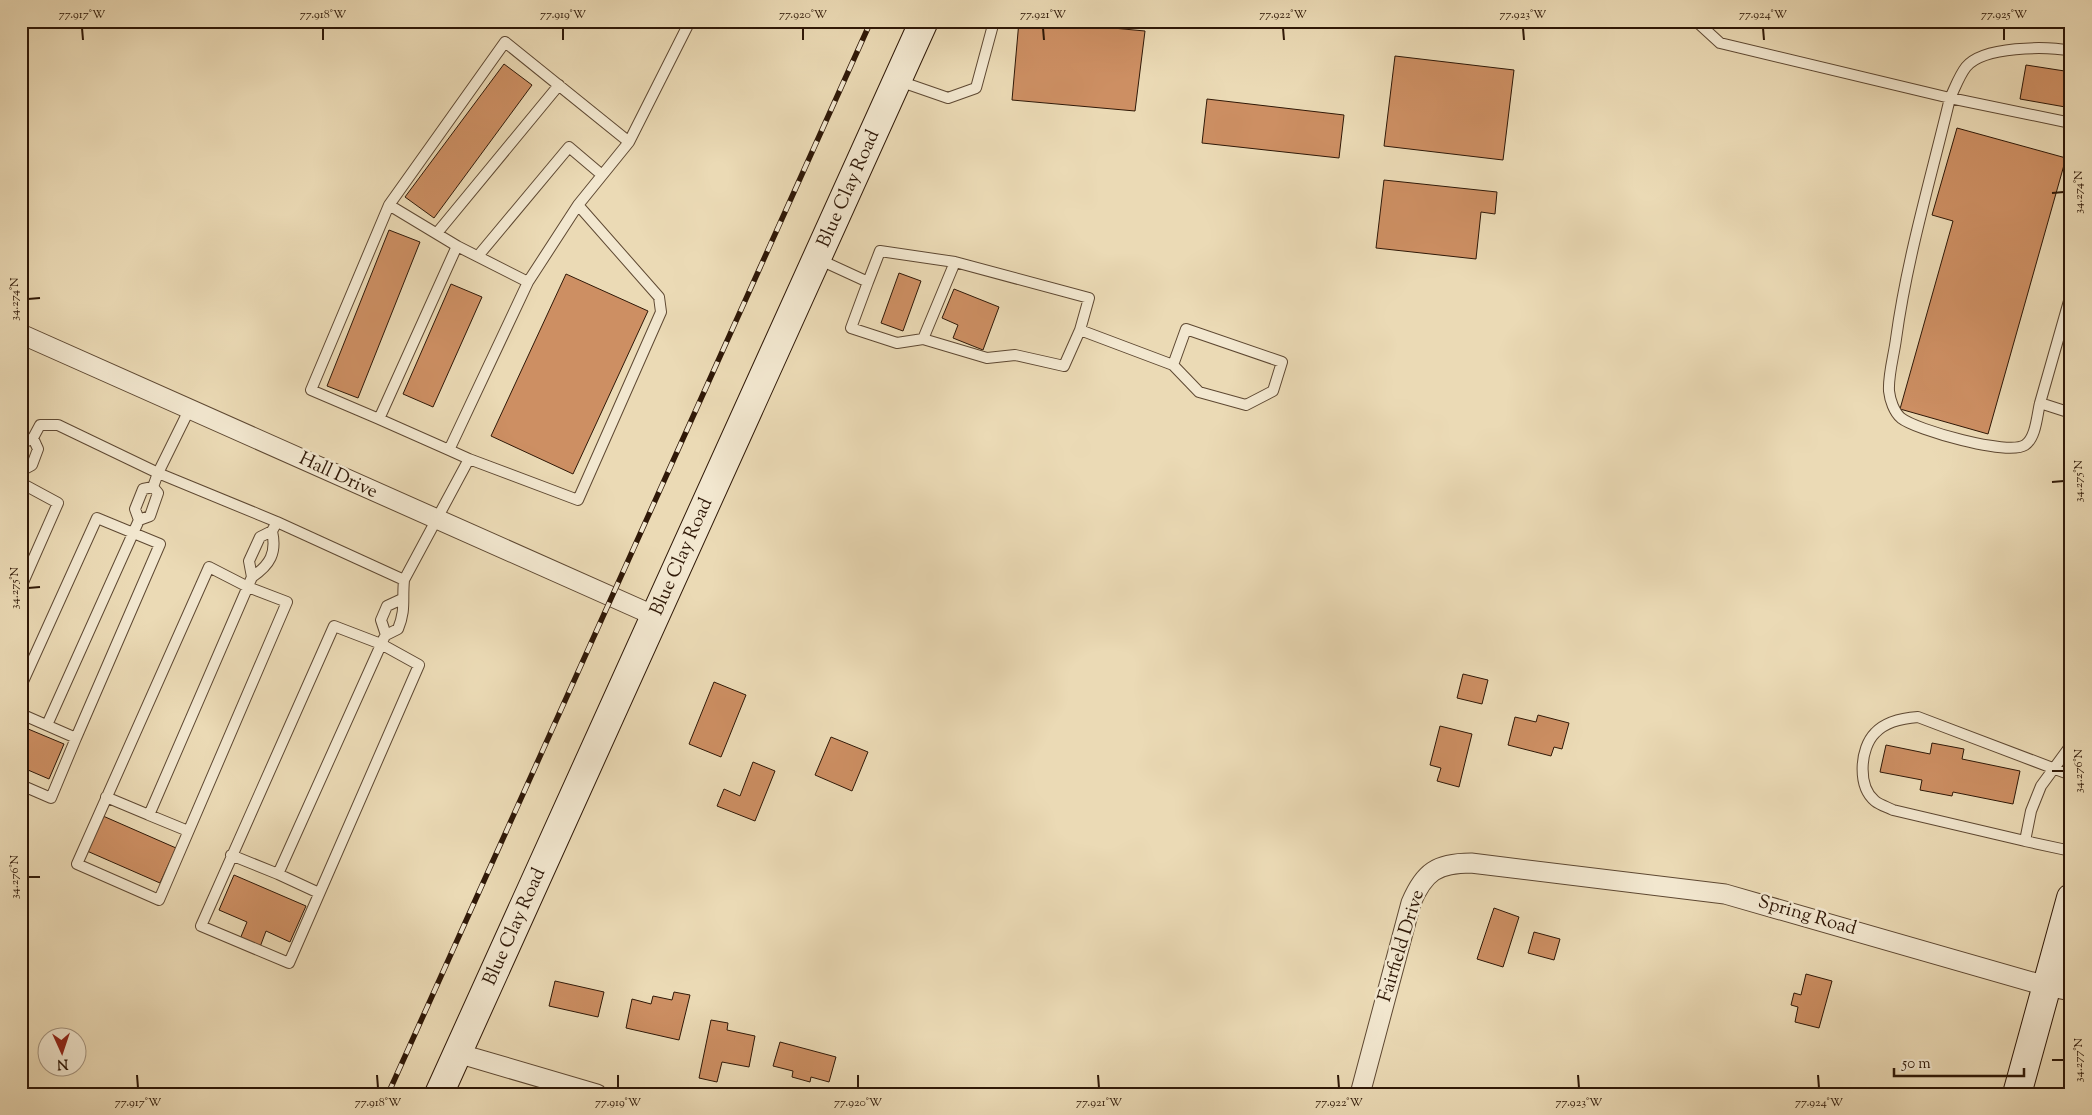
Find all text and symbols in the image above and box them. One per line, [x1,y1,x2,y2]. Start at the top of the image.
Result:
text: 77.917°W [59,6,106,24]
text: 77.918°W [300,6,347,24]
text: 77.919°W [540,6,587,24]
text: 77.920°W [779,6,828,24]
text: 77.921°W [1020,6,1067,24]
text: 77.922°W [1259,6,1307,24]
text: 77.923°W [1500,6,1547,24]
text: 77.924°W [1739,6,1788,24]
text: 77.925°W [1981,6,2028,24]
street label: Blue Clay Road [811,126,887,252]
text: 34.274°N [2070,170,2088,214]
text: 34.274°N [6,277,24,321]
street label: Hall Drive [294,446,382,506]
text: 34.275°N [2070,459,2088,502]
street label: Blue Clay Road [644,494,720,620]
text: 34.275°N [6,566,24,609]
text: 34.276°N [2070,748,2088,793]
text: 34.276°N [6,854,24,899]
street label: Blue Clay Road [477,864,553,990]
street label: Fairfield Drive [1372,886,1432,1005]
street label: Spring Road [1755,889,1860,943]
north arrow [38,1028,88,1078]
text: 34.277°N [2070,1037,2088,1082]
scale bar [1894,1045,2024,1077]
text: N [56,1053,69,1073]
text: 50 m [1901,1054,1931,1075]
text: 77.917°W [115,1094,162,1112]
text: 77.918°W [355,1094,402,1112]
text: 77.919°W [595,1094,642,1112]
text: 77.920°W [834,1094,883,1112]
text: 77.921°W [1076,1094,1123,1112]
text: 77.922°W [1315,1094,1363,1112]
text: 77.923°W [1556,1094,1603,1112]
text: 77.924°W [1795,1094,1844,1112]

